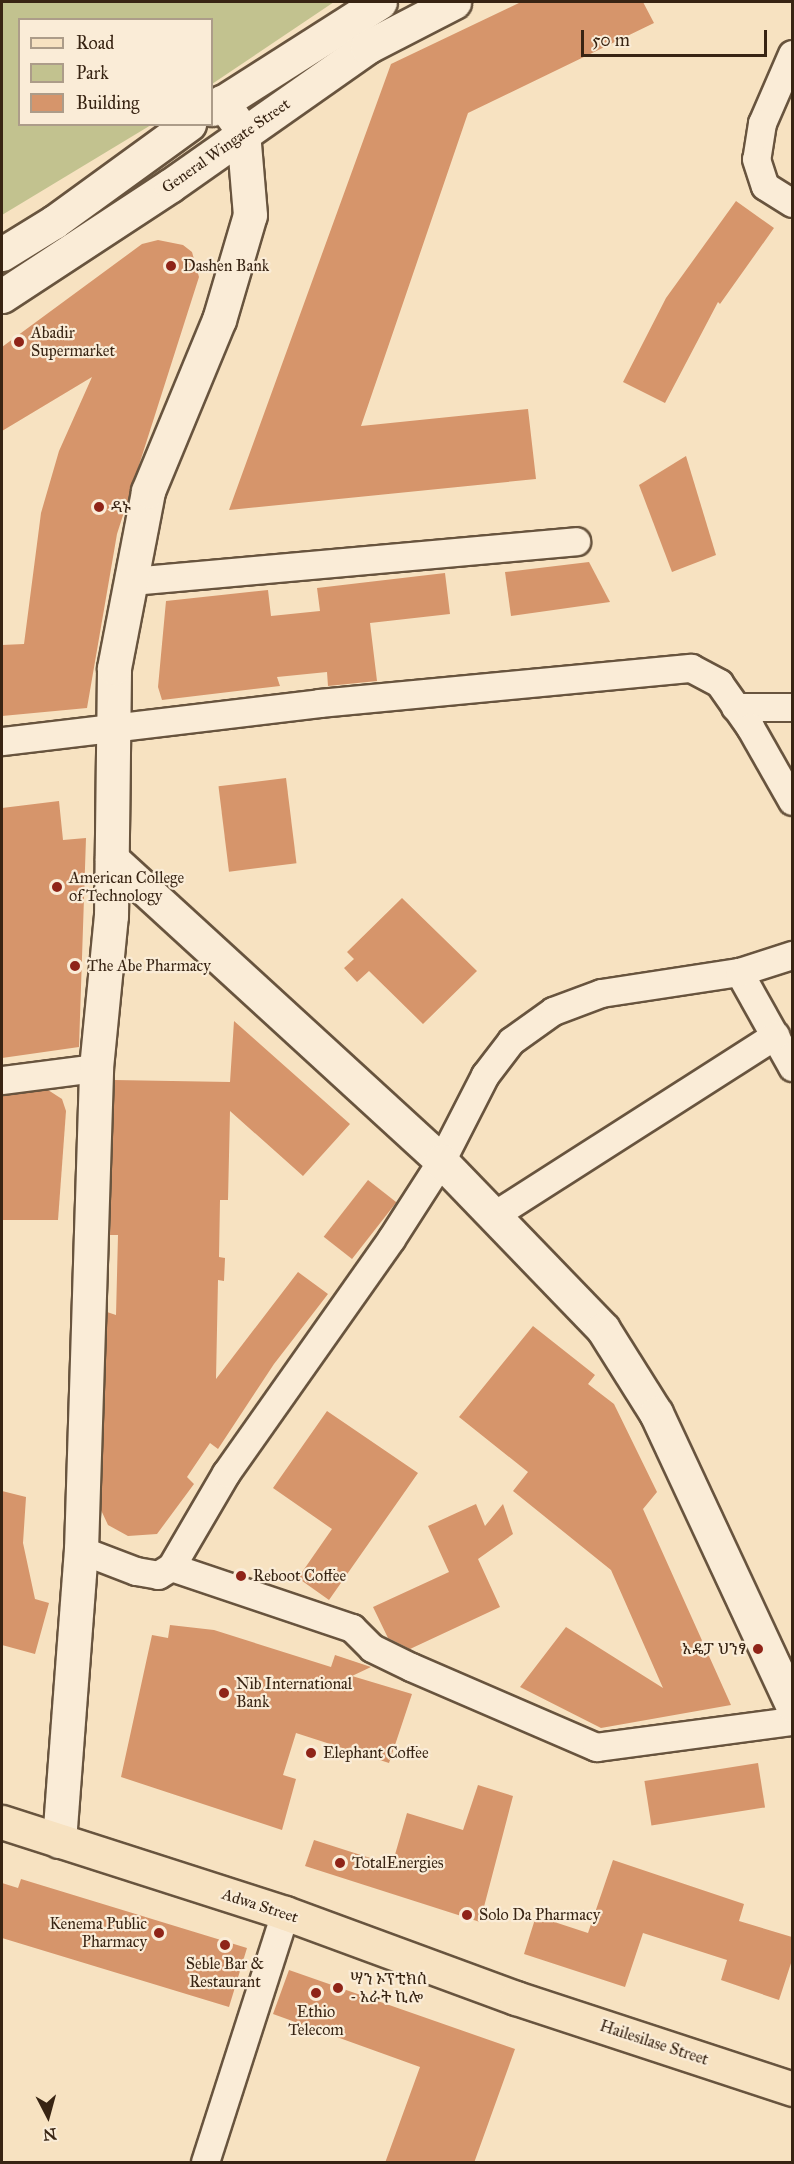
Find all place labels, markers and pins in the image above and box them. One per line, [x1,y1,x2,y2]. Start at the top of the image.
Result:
place label: Dashen Bank [183,256,269,276]
marker: Dashen Bank [164,259,178,273]
place label: Abadir Supermarket [31,323,115,361]
marker: Abadir Supermarket [12,335,26,349]
place label: ዳኑ [111,497,131,517]
marker: ዳኑ [92,500,106,514]
place label: American College of Technology [69,868,184,906]
marker: American College of Technology [50,880,64,894]
place label: The Abe Pharmacy [87,956,211,976]
marker: The Abe Pharmacy [68,959,82,973]
place label: Reboot Coffee [253,1566,346,1586]
marker: Reboot Coffee [234,1569,248,1583]
place label: አዴፓ ህንፃ [682,1639,746,1659]
marker: አዴፓ ህንፃ [751,1642,765,1656]
place label: Nib International Bank [236,1674,352,1712]
marker: Nib International Bank [217,1686,231,1700]
place label: Elephant Coffee [323,1743,429,1763]
marker: Elephant Coffee [304,1746,318,1760]
place label: TotalEnergies [352,1853,444,1873]
marker: TotalEnergies [333,1856,347,1870]
place label: Solo Da Pharmacy [479,1905,600,1925]
marker: Solo Da Pharmacy [460,1908,474,1922]
place label: Kenema Public Pharmacy [49,1914,147,1952]
marker: Kenema Public Pharmacy [152,1926,166,1940]
marker: Seble Bar & Restaurant [218,1938,232,1952]
place label: Seble Bar & Restaurant [186,1954,264,1992]
place label: ሣን ኦፕቲክስ - አራት ኪሎ [350,1969,427,2007]
marker: ሣን ኦፕቲክስ - አራት ኪሎ [331,1981,345,1995]
marker: Ethio Telecom [309,1986,323,2000]
place label: Ethio Telecom [288,2002,344,2040]

